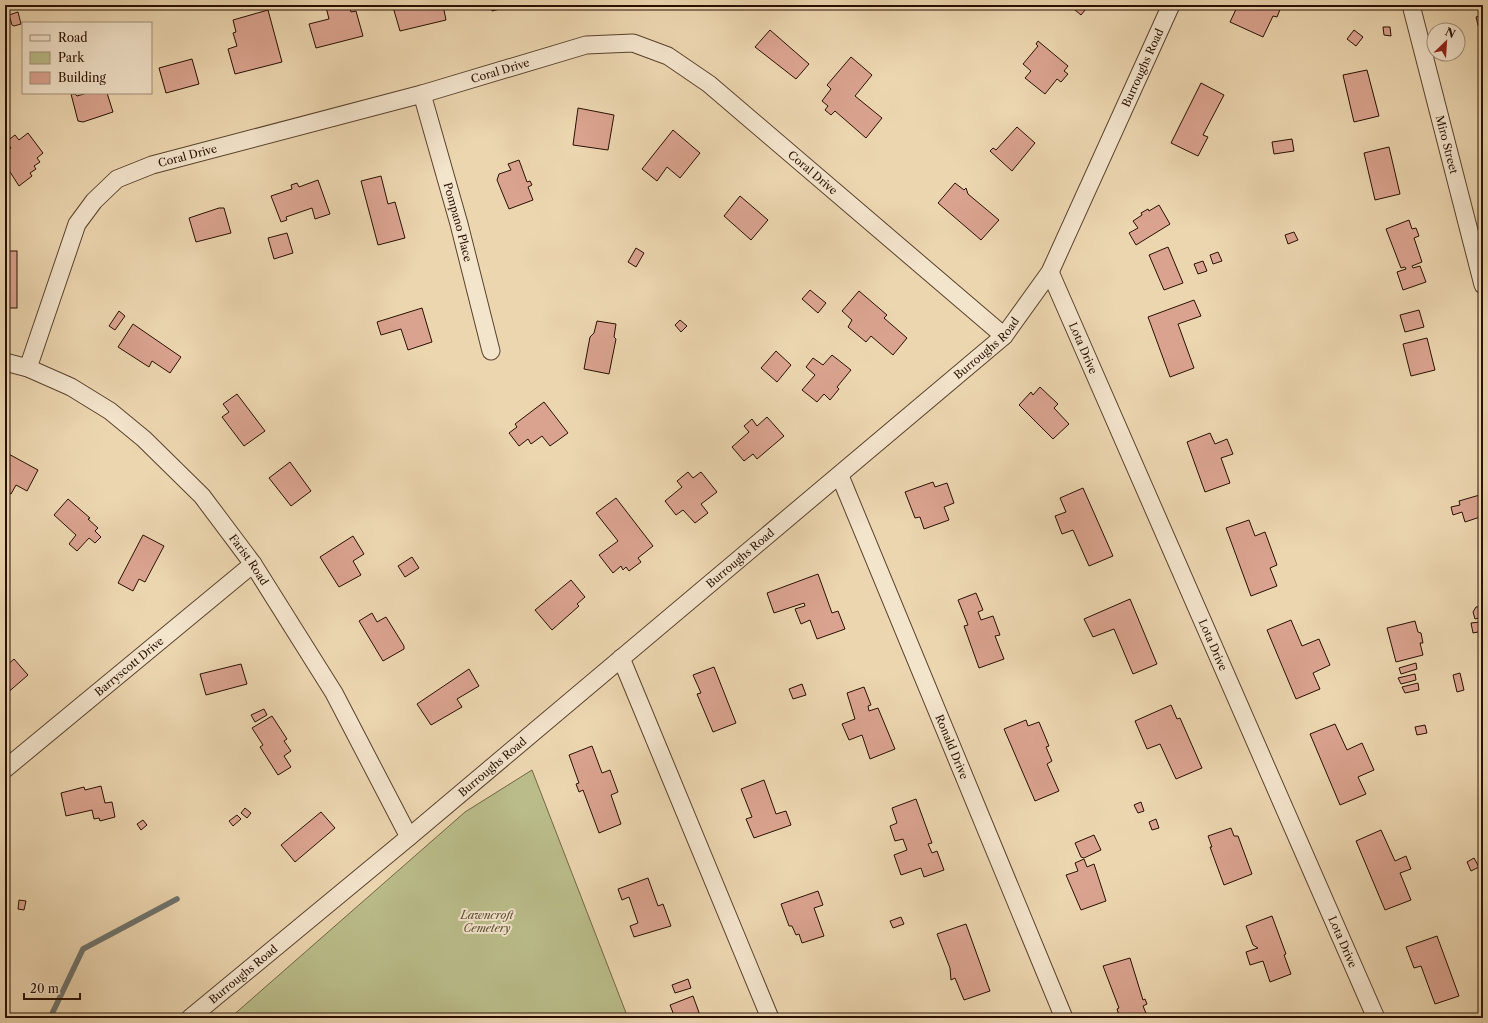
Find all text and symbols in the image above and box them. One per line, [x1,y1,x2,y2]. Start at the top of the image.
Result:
legend [22,22,152,94]
north arrow [1426,22,1466,62]
text: N [1443,25,1458,41]
street label: Burroughs Road [1119,26,1167,109]
text: Road [58,30,88,45]
text: Park [58,50,85,65]
street label: Coral Drive [469,55,531,86]
text: Building [58,70,106,85]
street label: Miro Street [1433,114,1461,175]
street label: Coral Drive [157,141,219,170]
street label: Coral Drive [785,148,840,198]
street label: Pompano Place [441,181,475,263]
street label: Burroughs Road [951,314,1022,382]
street label: Lota Drive [1066,320,1101,376]
street label: Burroughs Road [703,525,777,591]
street label: Farist Road [226,531,272,588]
street label: Lota Drive [1196,617,1230,673]
street label: Barryscott Drive [92,634,166,699]
street label: Ronald Drive [932,712,972,781]
street label: Burroughs Road [455,734,529,800]
park label: Lawncroft Cemetery [460,908,514,935]
street label: Lota Drive [1325,914,1360,970]
street label: Burroughs Road [206,941,281,1006]
scale bar [24,975,80,1001]
text: 20 m [30,981,59,996]

